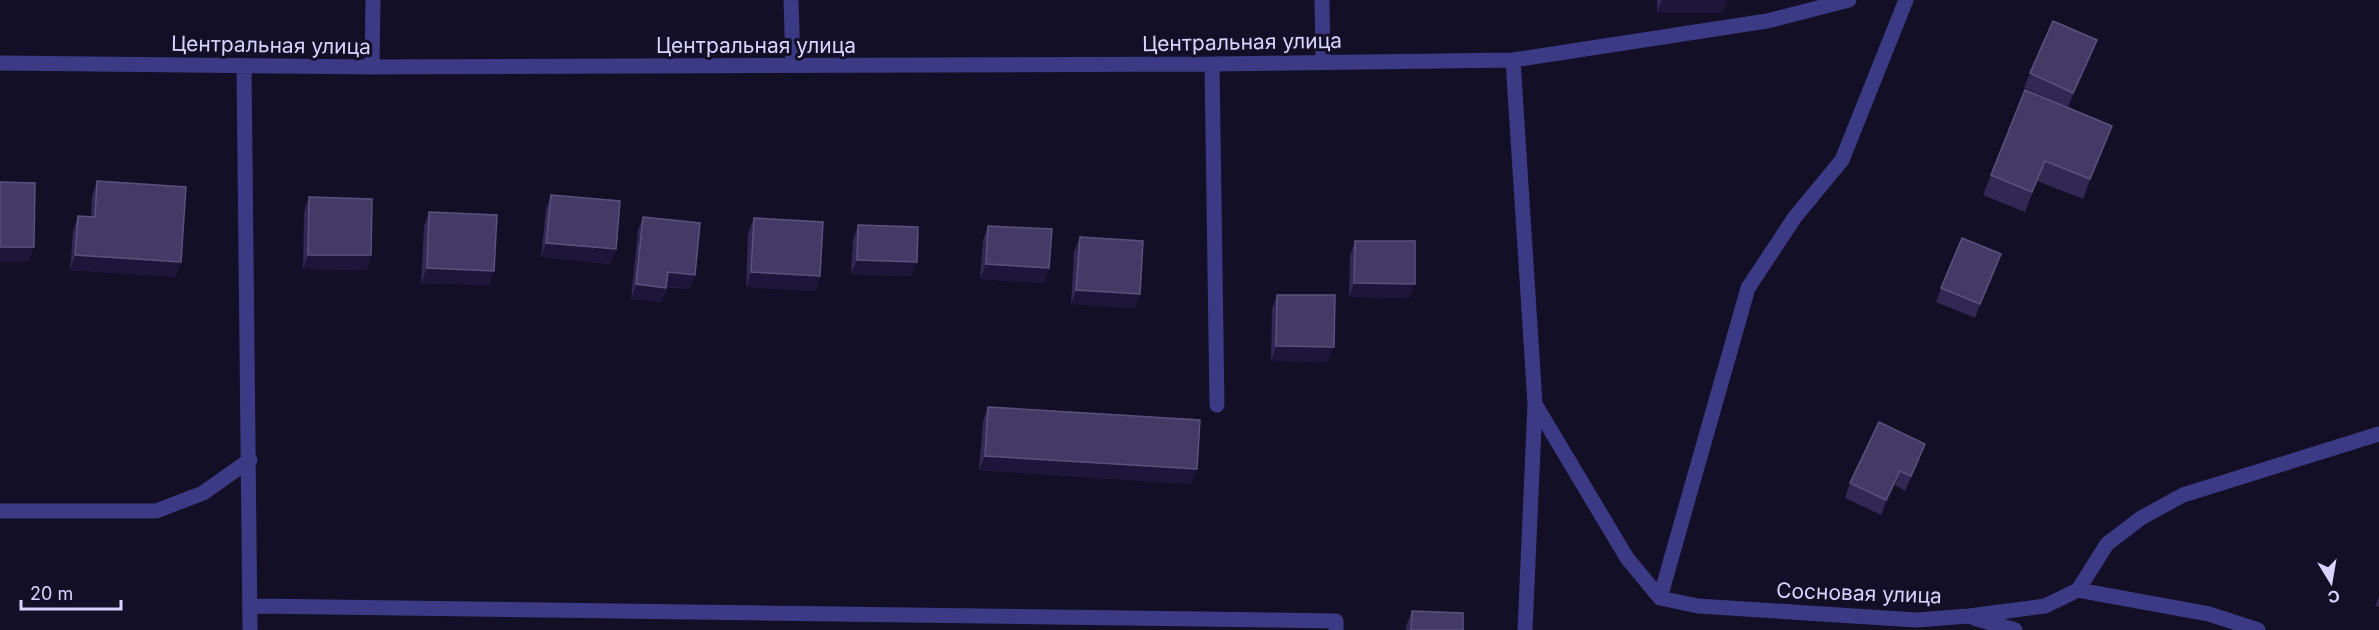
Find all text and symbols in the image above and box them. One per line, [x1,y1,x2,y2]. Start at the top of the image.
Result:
street label: Центральная улица [1142,28,1342,56]
street label: Центральная улица [171,31,371,59]
street label: Центральная улица [656,33,856,58]
north arrow [2301,552,2361,612]
scale bar [21,573,122,611]
street label: Сосновая улица [1776,578,1942,608]
text: 20 m [30,583,73,604]
text: С [2326,586,2342,608]

